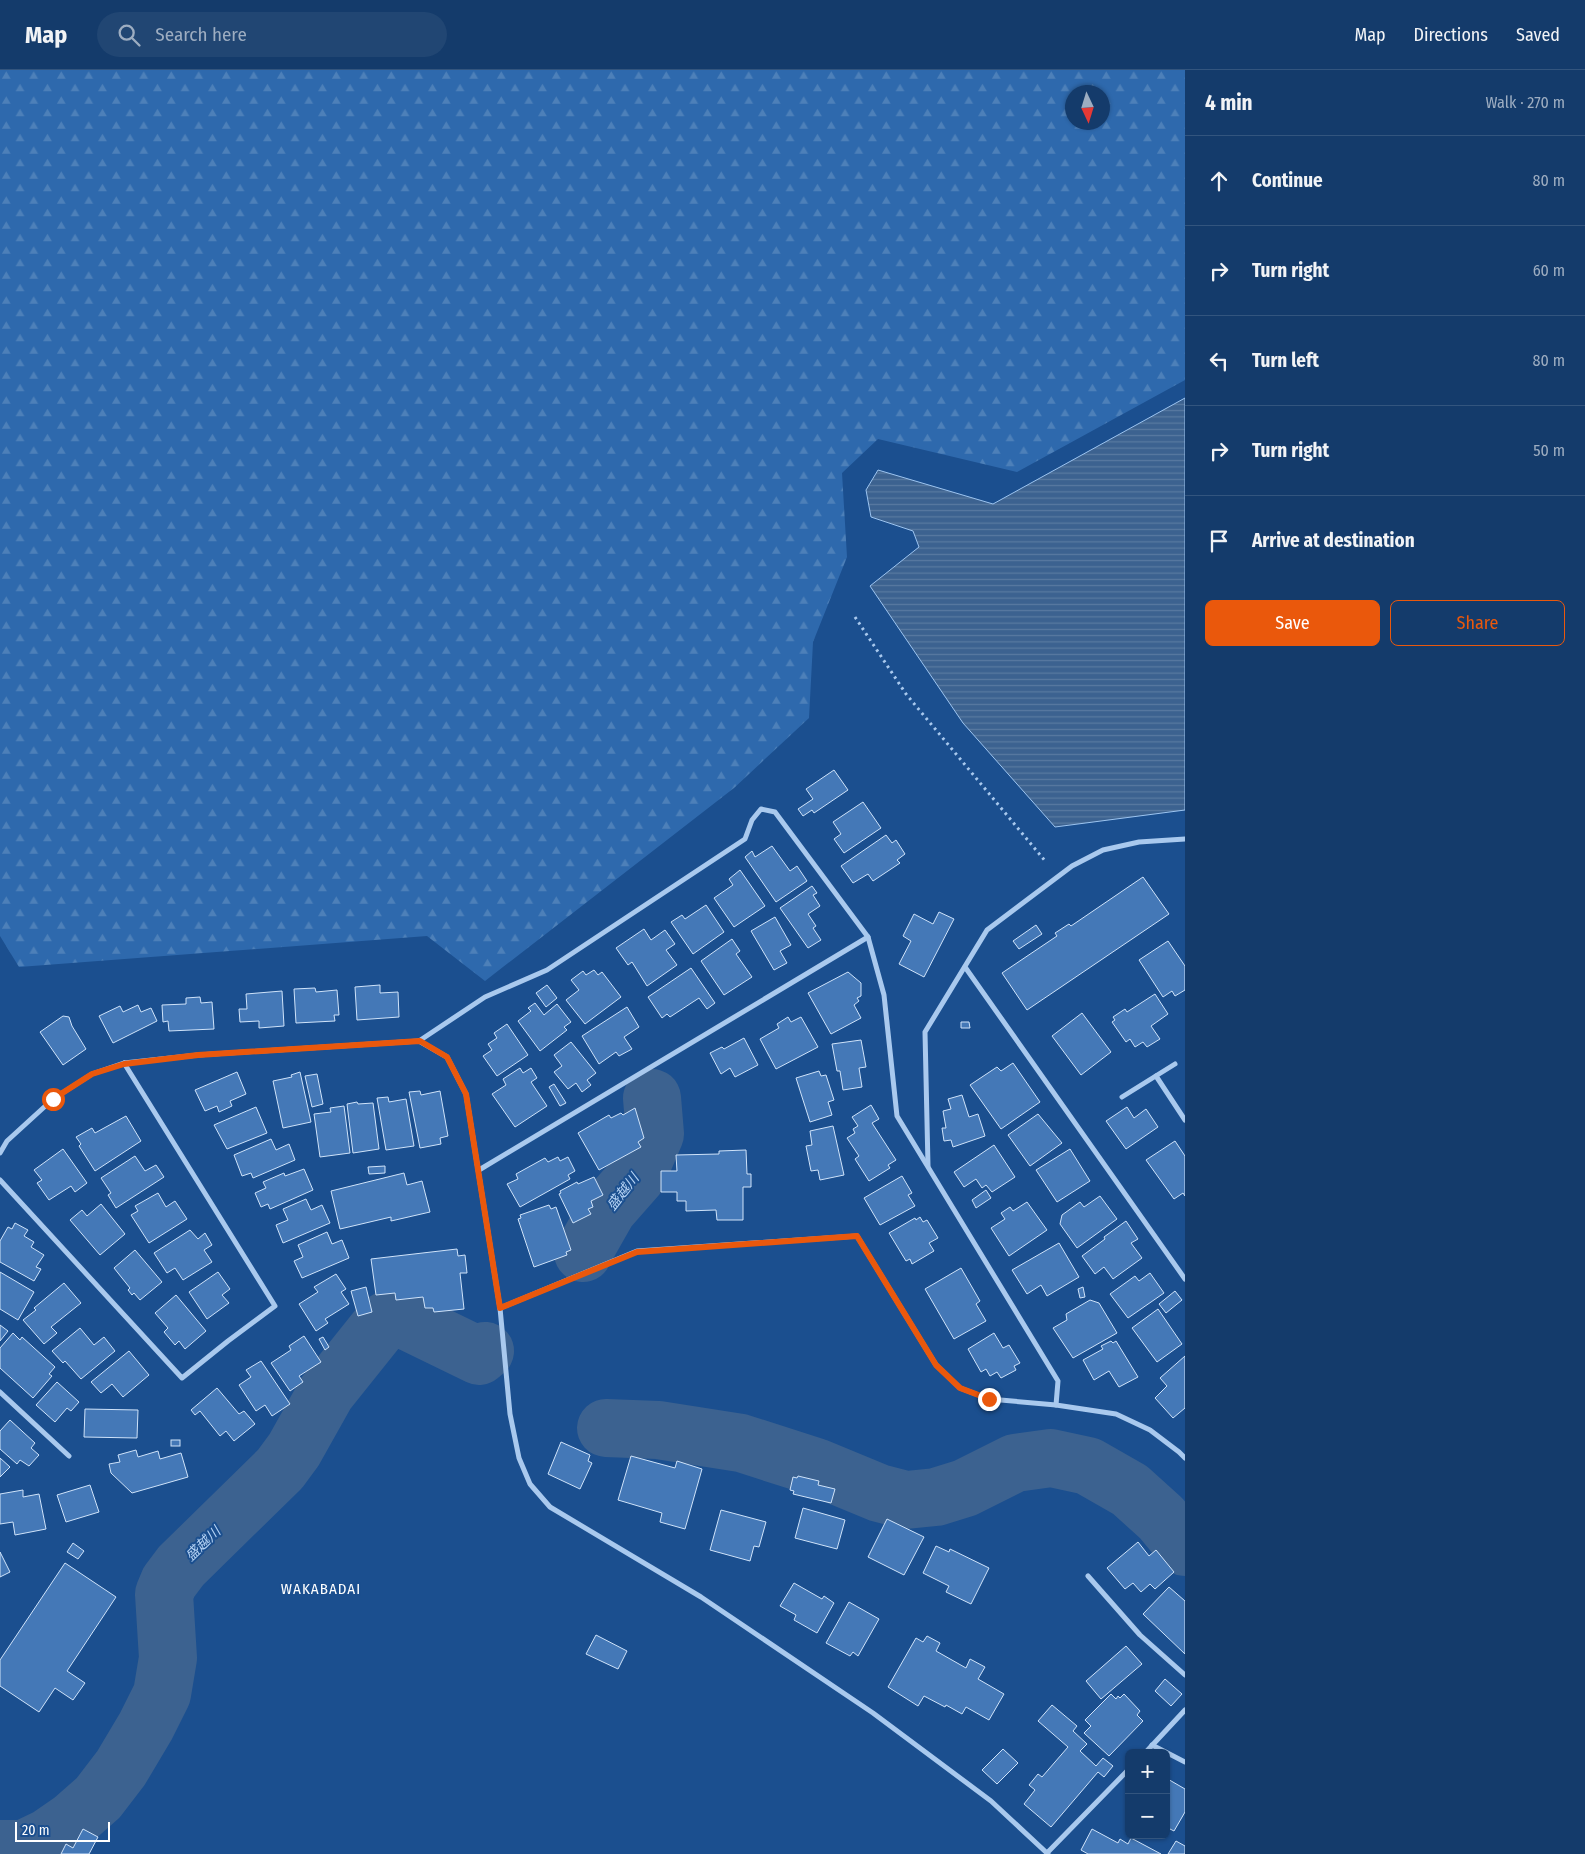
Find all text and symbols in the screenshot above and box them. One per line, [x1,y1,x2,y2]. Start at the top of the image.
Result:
search box [97,12,447,57]
text: Map [25,21,67,49]
icon: search [115,21,143,49]
text: Search here [155,23,247,46]
text: Map [1354,24,1386,46]
text: Directions [1414,24,1488,46]
text: Saved [1516,24,1560,46]
north arrow [1065,85,1110,130]
text: 4 min [1205,90,1253,116]
text: Walk · 270 m [1486,93,1565,112]
icon: ahead [1205,167,1233,195]
text: Continue [1252,169,1323,192]
text: 80 m [1533,171,1565,190]
icon: right [1205,257,1233,285]
text: Turn right [1252,259,1329,282]
text: 60 m [1533,261,1565,280]
icon: left [1205,347,1233,375]
text: Turn left [1252,349,1319,372]
text: 80 m [1533,351,1565,370]
icon: right [1205,437,1233,465]
text: Turn right [1252,439,1329,462]
text: 50 m [1533,441,1565,460]
icon: arrive [1205,527,1233,555]
text: Arrive at destination [1252,529,1415,552]
button: Save [1205,600,1380,646]
button: Share [1390,600,1565,646]
route start [42,1088,65,1111]
water label: 盛越川 [603,1169,644,1214]
route end [978,1388,1001,1411]
water label: 盛越川 [182,1522,225,1565]
district label: WAKABADAI [281,1580,361,1598]
map controls [1125,1749,1170,1839]
button: + [1125,1749,1170,1794]
button: − [1125,1794,1170,1839]
scale bar [15,1819,110,1842]
text: 20 m [22,1822,50,1839]

